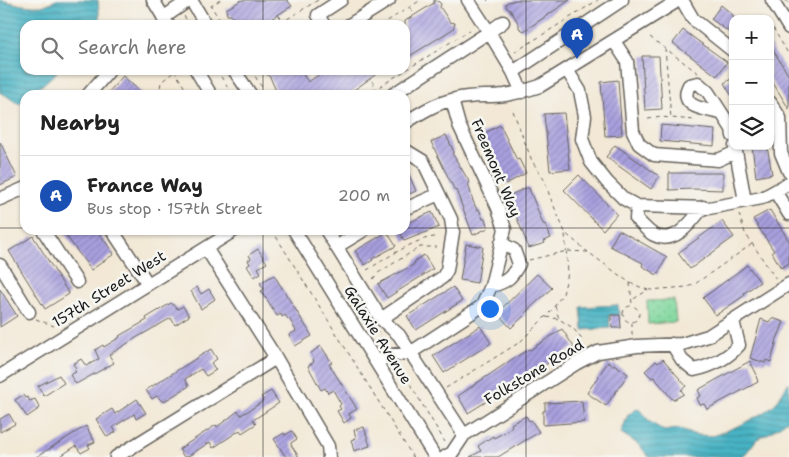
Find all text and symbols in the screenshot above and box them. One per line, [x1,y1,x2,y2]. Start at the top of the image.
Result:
map controls [729,15,774,150]
button: + [729,15,774,60]
pin: A [561,18,593,59]
search box [20,20,410,75]
icon: search [38,34,66,62]
text: Search here [78,35,187,60]
button: − [729,60,774,105]
button: layers [729,105,774,150]
text: Nearby [40,109,120,137]
street label: Freemont Way [466,116,526,220]
text: France Way [87,173,203,198]
text: A [50,185,62,206]
text: 200 m [338,185,390,206]
text: Bus stop · 157th Street [87,198,263,219]
street label: 157th Street West [48,246,170,332]
street label: Galaxie Avenue [340,282,416,388]
your location [477,296,503,322]
street label: Folkstone Road [481,334,588,410]

